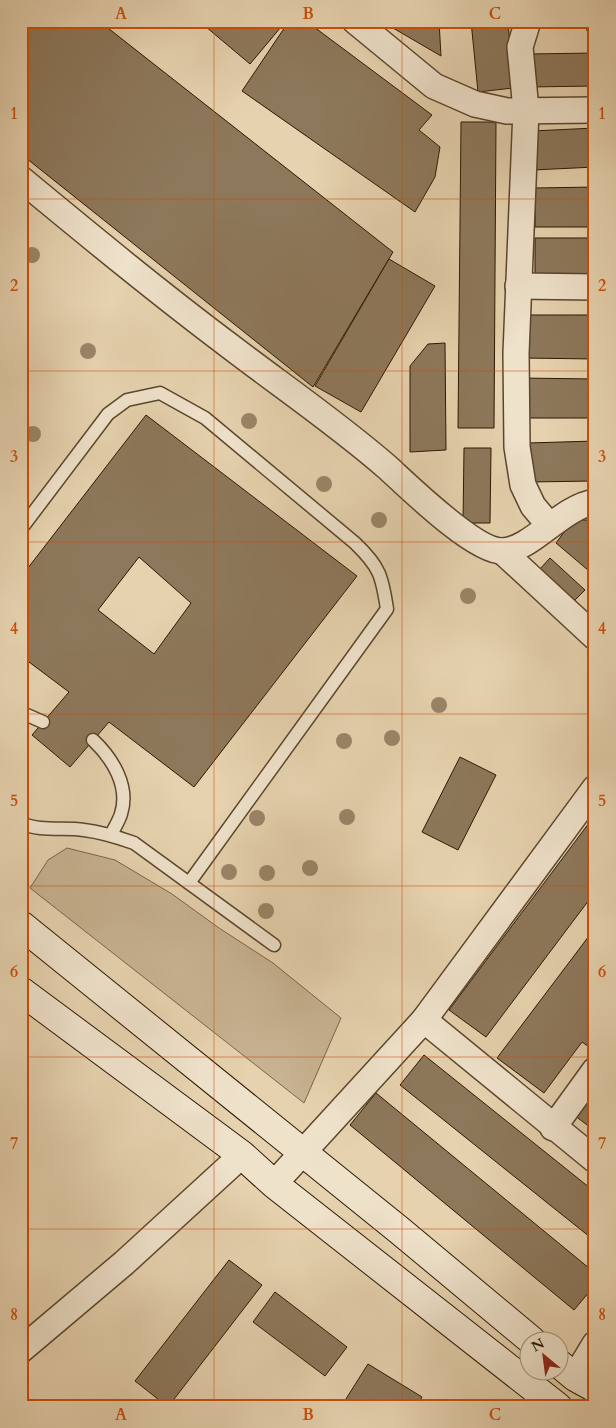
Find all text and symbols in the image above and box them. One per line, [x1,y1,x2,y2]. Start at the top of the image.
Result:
text: A [115,3,127,25]
text: B [302,3,314,25]
text: C [489,3,501,25]
text: 1 [10,103,18,125]
text: 1 [598,103,606,125]
text: 2 [10,275,18,297]
text: 2 [598,275,606,297]
text: 3 [10,446,18,468]
text: 3 [598,446,606,468]
text: 4 [10,618,18,640]
text: 4 [598,618,606,640]
text: 5 [10,790,18,812]
text: 5 [598,790,606,812]
text: 6 [10,961,18,983]
text: 6 [598,961,606,983]
text: 7 [10,1133,18,1155]
text: 7 [598,1133,606,1155]
text: 8 [10,1304,18,1326]
text: 8 [598,1304,606,1326]
north arrow [518,1330,568,1380]
text: N [528,1334,548,1356]
text: A [115,1404,127,1426]
text: B [302,1404,314,1426]
text: C [489,1404,501,1426]

